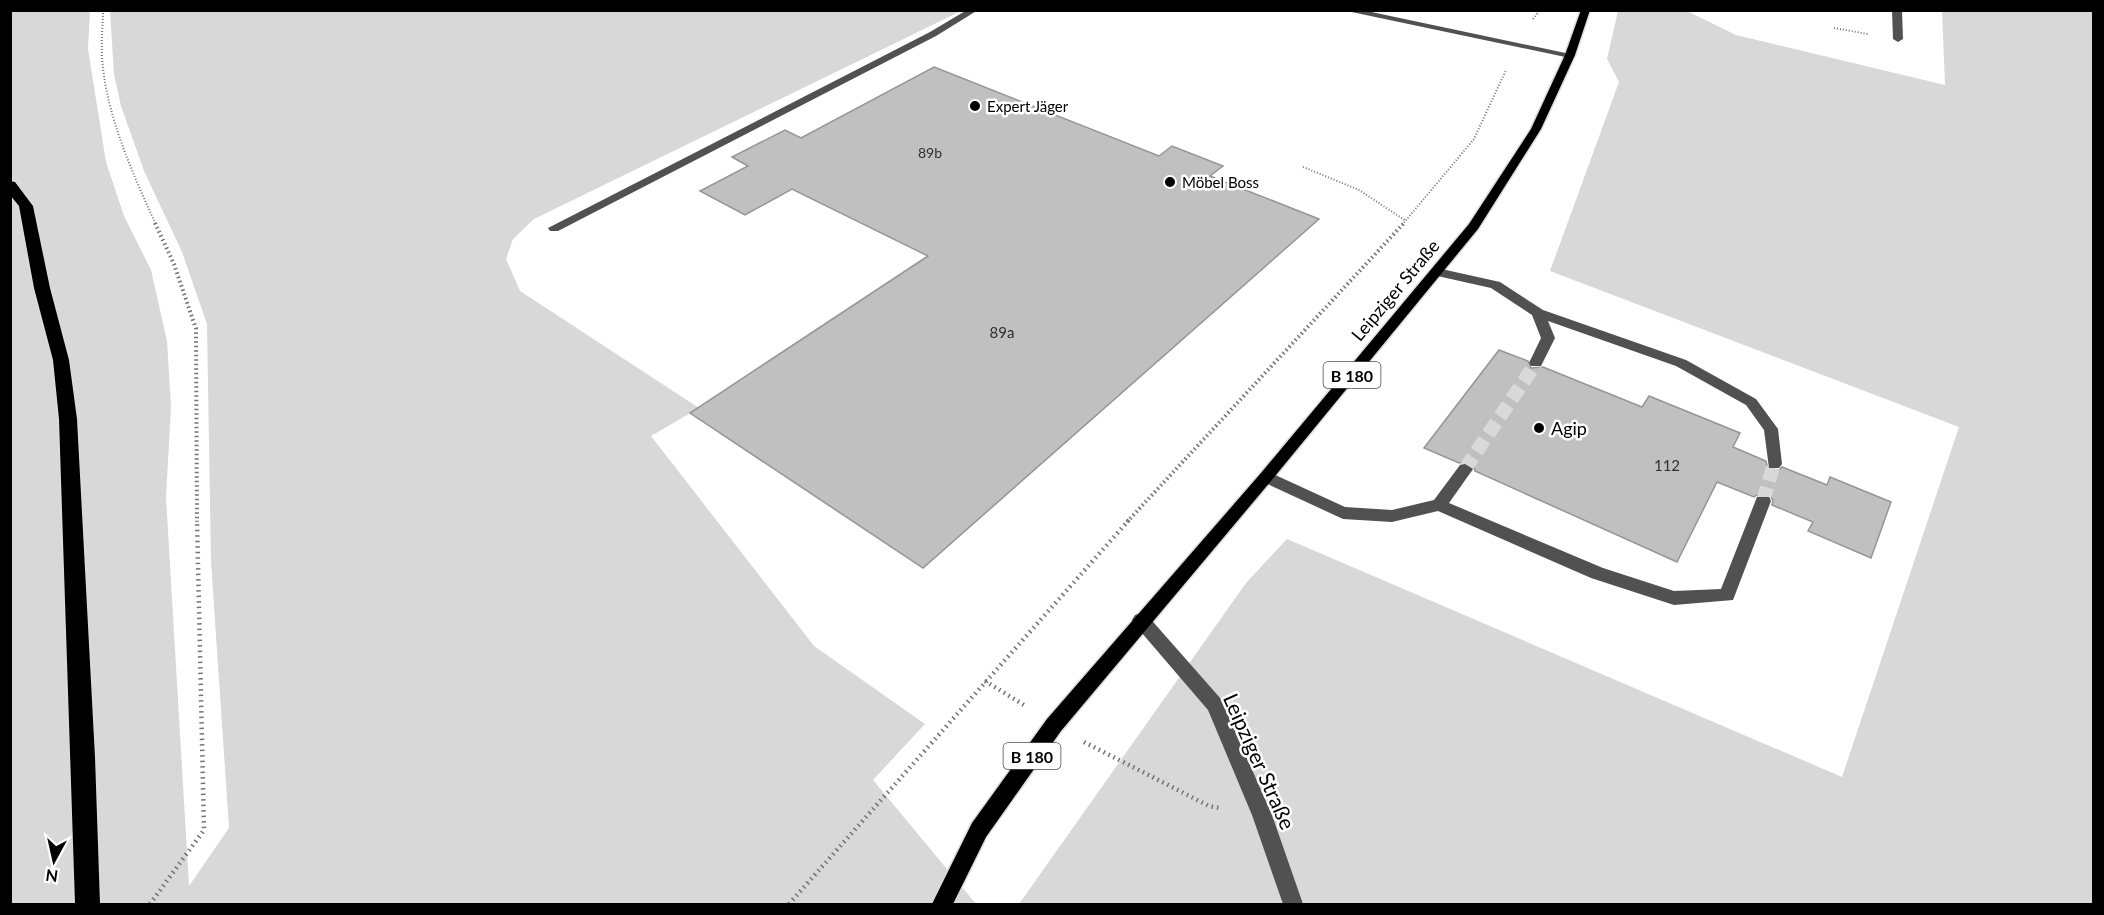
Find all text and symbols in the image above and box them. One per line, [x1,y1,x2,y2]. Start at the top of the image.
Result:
place label: Expert Jäger [987,97,1069,115]
marker: Expert Jäger [968,99,982,113]
house number: 89b [918,144,942,161]
place label: Möbel Boss [1182,173,1259,191]
marker: Möbel Boss [1163,175,1177,189]
street label: Leipziger Straße [1346,235,1444,345]
house number: 89a [990,323,1014,341]
road number: B 180 [1324,362,1380,388]
place label: Agip [1551,417,1587,439]
marker: Agip [1532,421,1546,435]
house number: 112 [1654,456,1680,474]
street label: Leipziger Straße [1219,689,1301,833]
road number: B 180 [1004,743,1060,769]
north arrow [24,831,84,891]
text: N [44,866,59,887]

